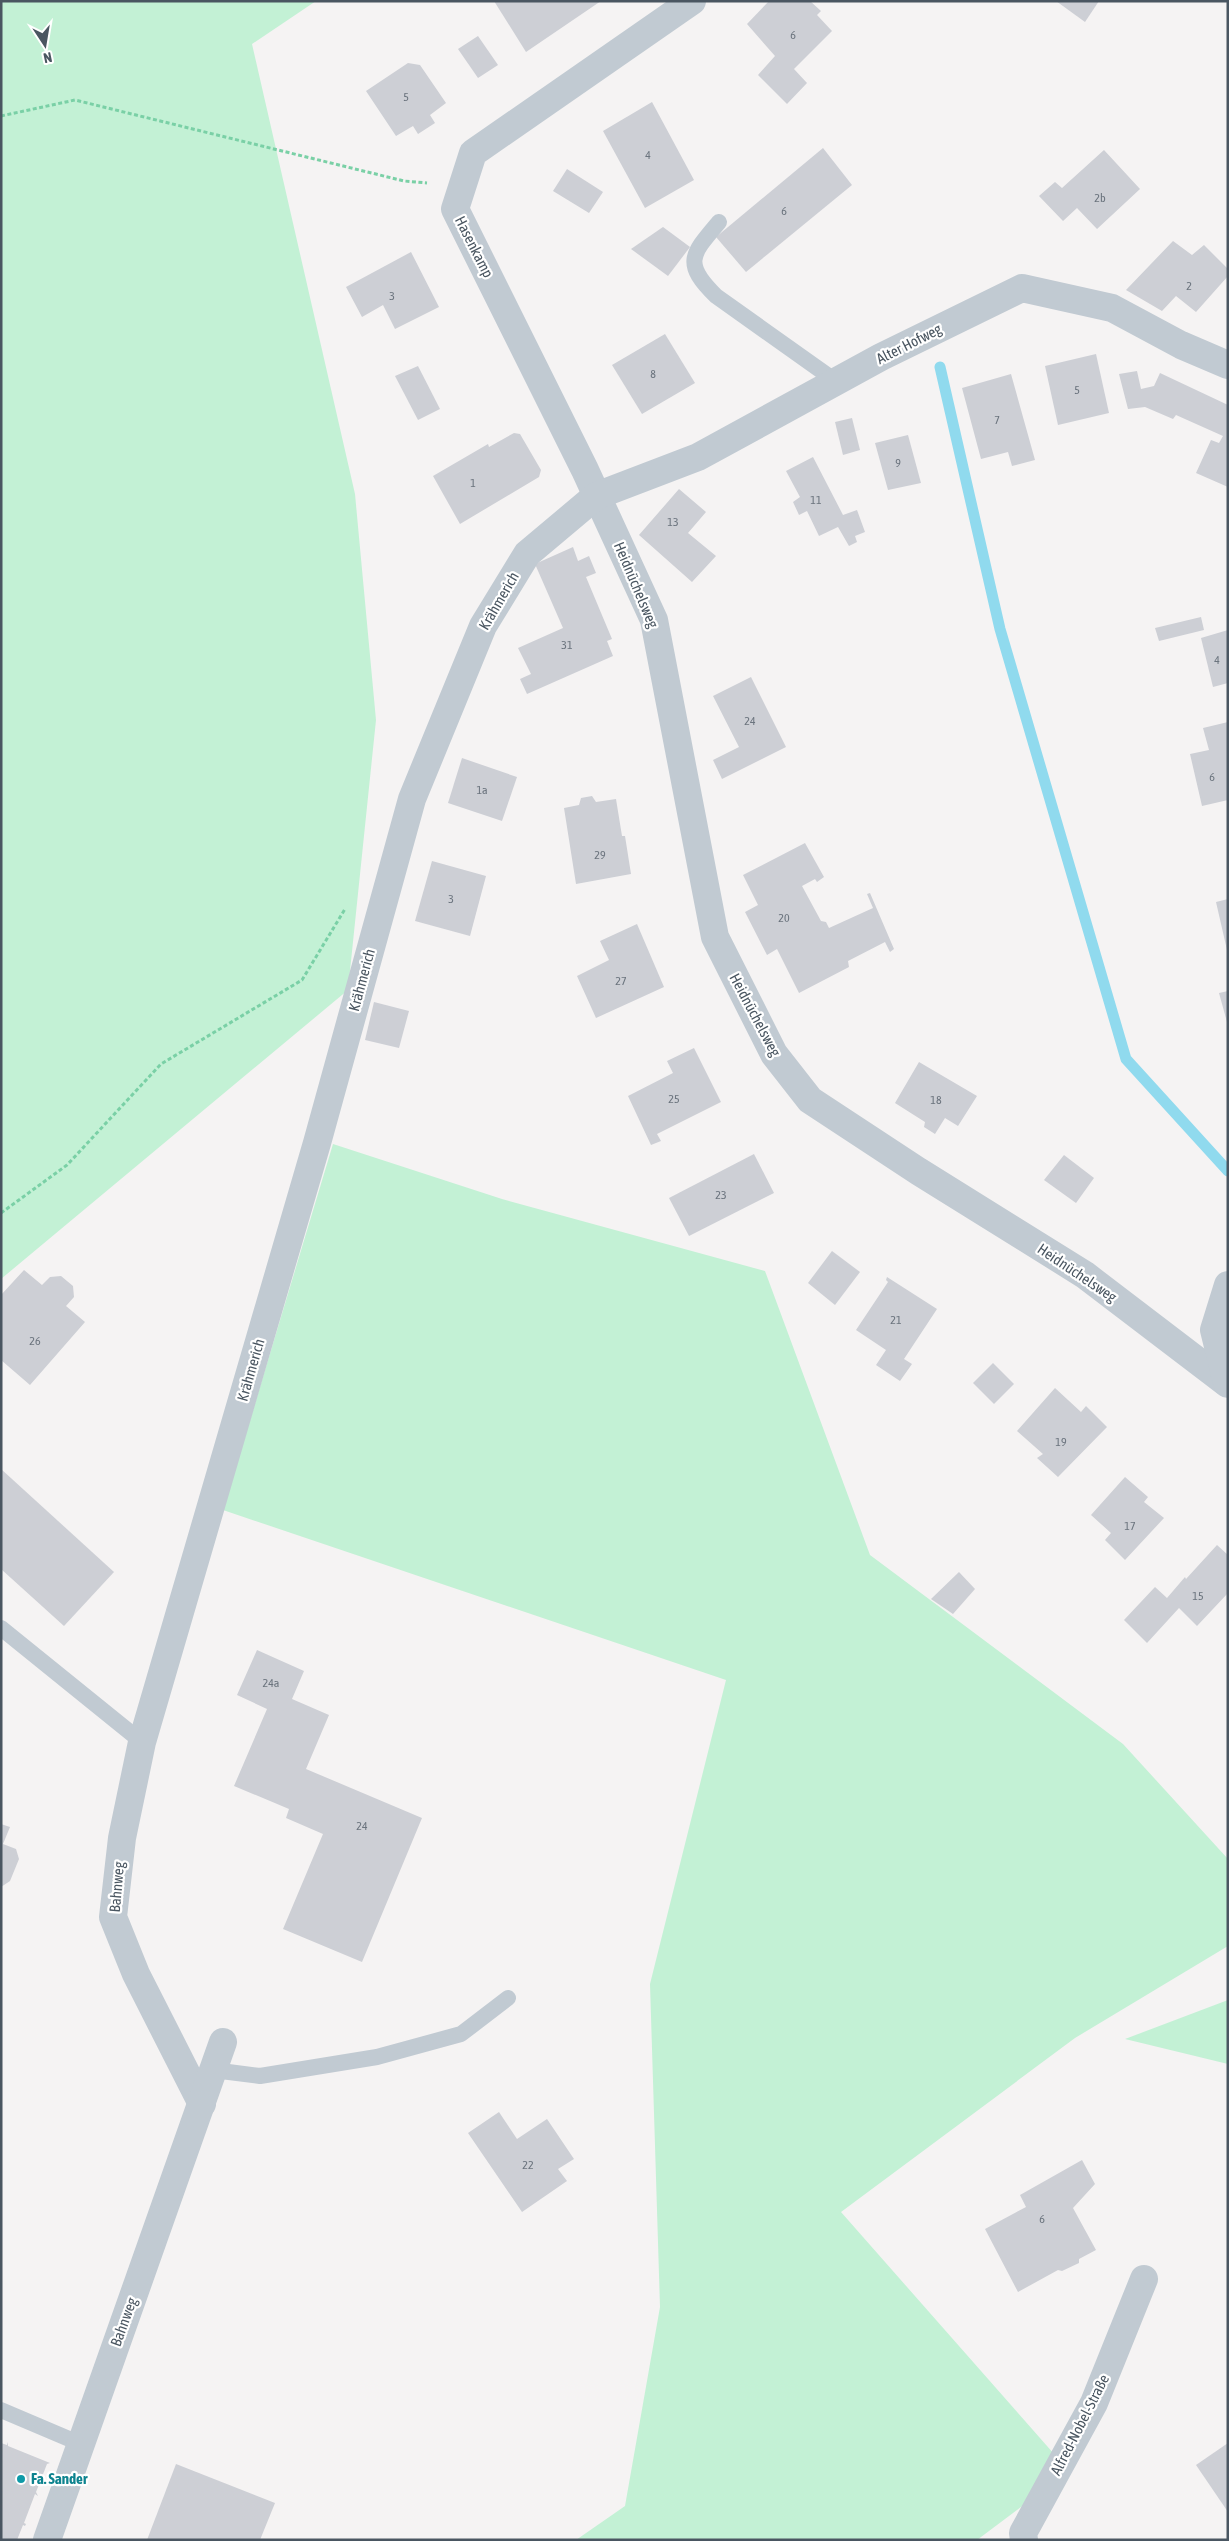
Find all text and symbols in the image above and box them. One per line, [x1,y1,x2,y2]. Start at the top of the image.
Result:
north arrow [20,20,70,70]
house number: 6 [790,28,796,42]
text: N [42,49,53,66]
house number: 5 [403,90,409,104]
house number: 4 [645,148,651,162]
house number: 2b [1094,191,1106,205]
house number: 6 [781,204,787,218]
street label: Hasenkamp [452,213,497,280]
house number: 2 [1186,279,1192,293]
house number: 3 [389,289,395,303]
street label: Alter Hofweg [873,320,945,367]
house number: 8 [650,367,656,381]
house number: 5 [1074,383,1080,397]
house number: 7 [994,413,1000,427]
house number: 9 [895,456,901,470]
house number: 1 [470,476,476,490]
house number: 11 [810,493,822,507]
house number: 13 [667,515,679,529]
street label: Heidnüchelsweg [611,539,662,631]
street label: Krähmerich [475,569,522,633]
house number: 31 [561,638,573,652]
house number: 4 [1214,653,1220,667]
house number: 24 [744,714,756,728]
house number: 6 [1209,770,1215,784]
house number: 1a [476,783,488,797]
house number: 29 [594,848,606,862]
house number: 3 [448,892,454,906]
house number: 20 [778,911,790,925]
street label: Krähmerich [345,947,378,1013]
street label: Heidnüchelsweg [726,970,785,1060]
house number: 27 [615,974,627,988]
house number: 25 [668,1092,680,1106]
house number: 18 [930,1093,942,1107]
house number: 23 [715,1188,727,1202]
street label: Heidnüchelsweg [1035,1240,1120,1306]
house number: 21 [890,1313,902,1327]
house number: 26 [29,1334,41,1348]
street label: Krähmerich [234,1337,268,1403]
house number: 19 [1055,1435,1067,1449]
house number: 17 [1124,1519,1136,1533]
house number: 15 [1192,1589,1204,1603]
house number: 24a [263,1676,279,1690]
house number: 24 [356,1819,368,1833]
street label: Bahnweg [106,1860,127,1913]
house number: 22 [522,2158,534,2172]
house number: 6 [1039,2212,1045,2226]
street label: Bahnweg [107,2295,140,2349]
street label: Alfred-Nobel-Straße [1047,2371,1112,2478]
place label: Fa. Sander [31,2470,88,2487]
marker: Fa. Sander [15,2473,27,2485]

